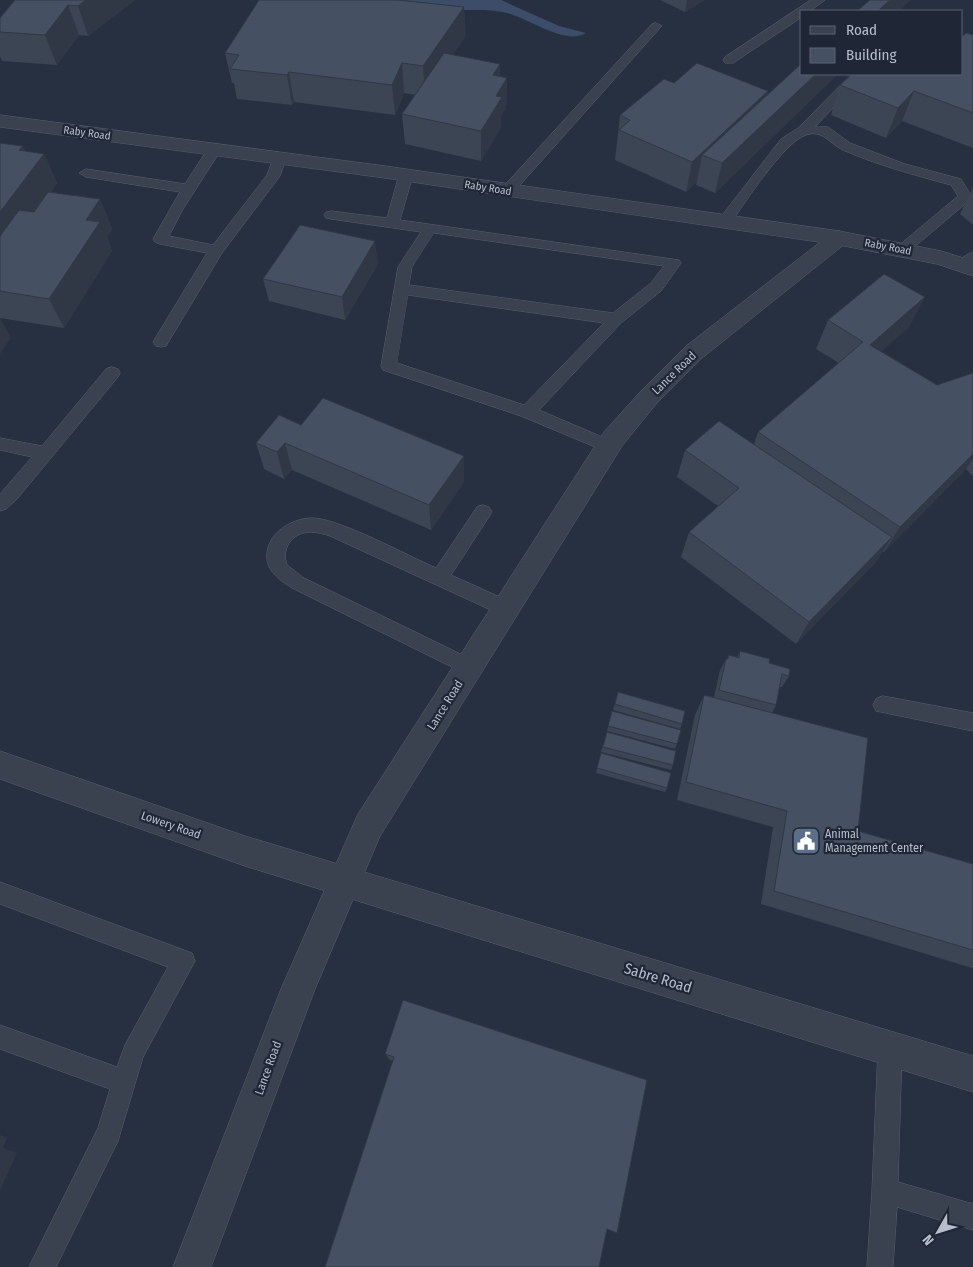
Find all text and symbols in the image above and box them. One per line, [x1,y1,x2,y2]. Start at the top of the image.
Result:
legend [800,10,963,75]
text: Road [846,21,877,39]
text: Building [846,46,897,64]
street label: Raby Road [63,123,111,143]
street label: Raby Road [464,178,512,198]
street label: Raby Road [863,236,913,258]
street label: Lance Road [649,349,699,397]
street label: Lance Road [424,678,466,732]
street label: Lowery Road [139,808,203,842]
public building icon: Animal Management Center [791,826,821,856]
place label: Animal Management Center [825,827,924,855]
street label: Sabre Road [622,959,694,997]
street label: Lance Road [252,1039,284,1097]
north arrow [913,1207,963,1257]
text: N [919,1231,938,1248]

